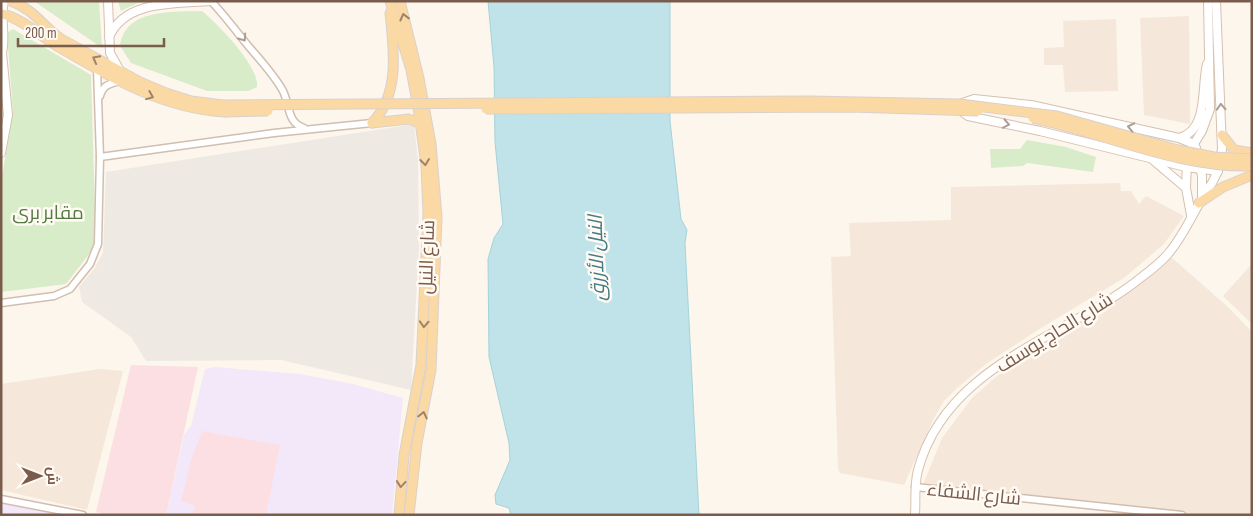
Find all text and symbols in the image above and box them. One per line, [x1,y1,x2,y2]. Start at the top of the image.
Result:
one-way arrow [399,12,410,21]
scale bar [18,15,164,47]
text: 200 m [25,24,57,43]
one-way arrow [237,32,246,42]
one-way arrow [93,55,102,65]
one-way arrow [145,89,154,100]
one-way arrow [1215,103,1226,111]
one-way arrow [1001,118,1010,128]
one-way arrow [1127,123,1136,133]
one-way arrow [419,158,430,166]
park label: مقابر برى [12,202,84,225]
water label: النيل الأزرق [583,212,610,301]
street label: شارع النيل [415,219,441,295]
street label: شارع الحاج يوسف [992,288,1118,379]
one-way arrow [418,320,429,328]
one-way arrow [417,410,428,419]
north arrow [15,451,65,501]
text: ش [44,467,61,485]
street label: شارع الشفاء [925,478,1022,512]
one-way arrow [396,481,407,489]

